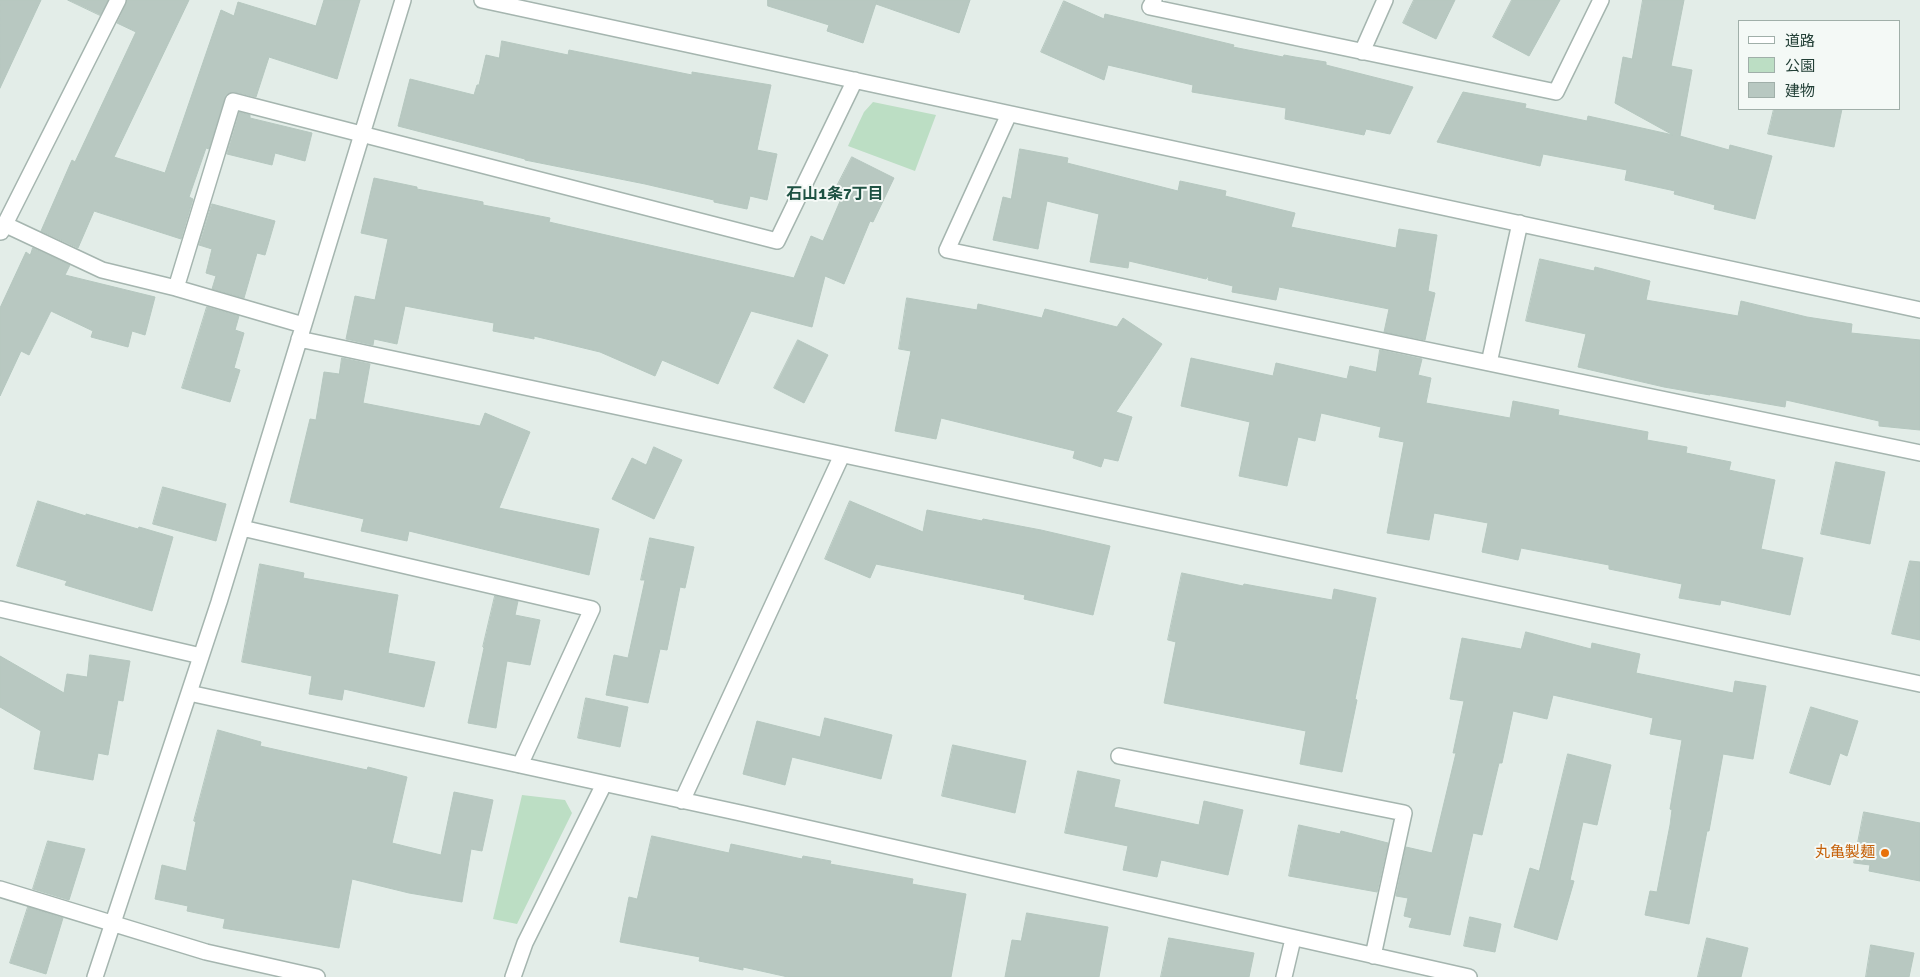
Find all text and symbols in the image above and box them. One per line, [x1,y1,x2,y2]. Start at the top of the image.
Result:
legend [1738,20,1900,110]
text: 道路 [1785,32,1815,50]
text: 公園 [1785,57,1815,75]
text: 建物 [1785,82,1815,100]
district label: 石山1条7丁目 [786,185,884,205]
place label: 丸亀製麺 [1815,844,1875,862]
marker: 丸亀製麺 [1879,847,1891,859]

